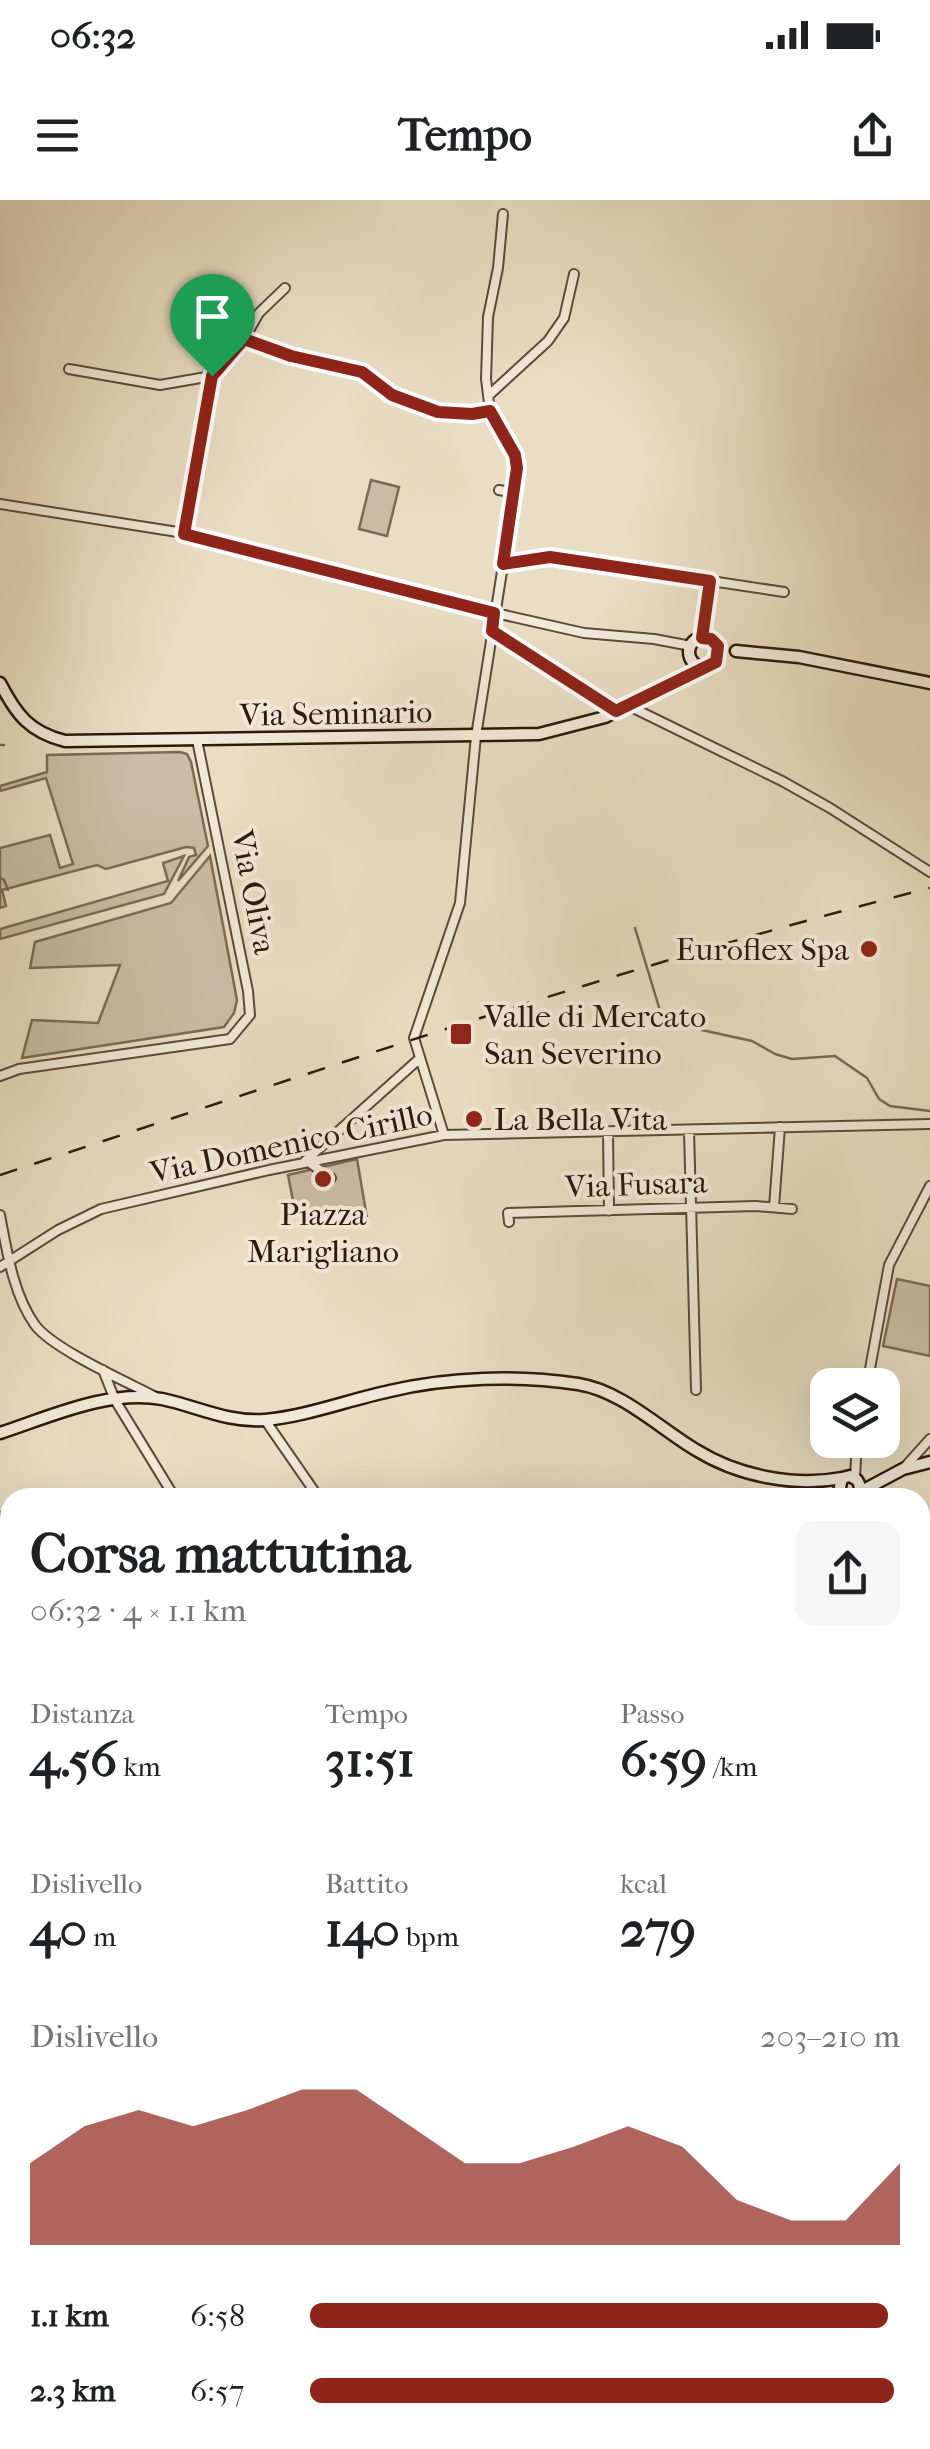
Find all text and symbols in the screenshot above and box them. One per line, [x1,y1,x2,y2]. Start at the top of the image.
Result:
text: 06:32 [50,13,136,58]
icon: menu [30,108,85,163]
icon: share [845,108,900,163]
text: Tempo [398,109,532,162]
pin [170,274,255,377]
icon: arrive [185,289,240,344]
street label: Via Seminario [238,693,433,734]
street label: Via Oliva [223,826,284,958]
place label: Euroflex Spa [676,931,850,968]
marker: Euroflex Spa [858,938,880,960]
place label: Valle di Mercato San Severino [483,998,706,1072]
marker: Valle di Mercato San Severino [448,1021,474,1047]
street label: Via Domenico Cirillo [146,1096,435,1192]
place label: La Bella Vita [494,1101,668,1138]
marker: La Bella Vita [463,1108,485,1130]
street label: Via Fusara [563,1163,709,1206]
marker: Piazza Marigliano [312,1168,334,1190]
place label: Piazza Marigliano [247,1196,399,1270]
map controls [810,1368,900,1458]
button: layers [810,1368,900,1458]
button: share [795,1521,900,1626]
text: Corsa mattutina [30,1522,410,1586]
text: 06:32 · 4 × 1.1 km [30,1592,246,1629]
text: Distanza [30,1697,135,1730]
text: Tempo [325,1697,408,1730]
text: Passo [620,1697,684,1730]
text: 4.56 [30,1730,117,1789]
text: 31:51 [325,1730,415,1789]
text: 6:59 [620,1730,707,1789]
text: km [117,1750,161,1783]
text: /km [707,1750,758,1783]
text: Dislivello [30,1867,142,1900]
text: Battito [325,1867,408,1900]
text: kcal [620,1867,667,1900]
text: 40 [30,1900,87,1959]
text: 140 [325,1900,400,1959]
text: 279 [620,1900,696,1959]
text: m [87,1920,116,1953]
text: bpm [400,1920,459,1953]
text: Dislivello [30,2018,158,2055]
text: 203–210 m [760,2018,900,2055]
text: 1.1 km [30,2297,109,2334]
text: 6:58 [190,2297,245,2334]
text: 2.3 km [30,2372,116,2409]
text: 6:57 [190,2372,244,2409]

